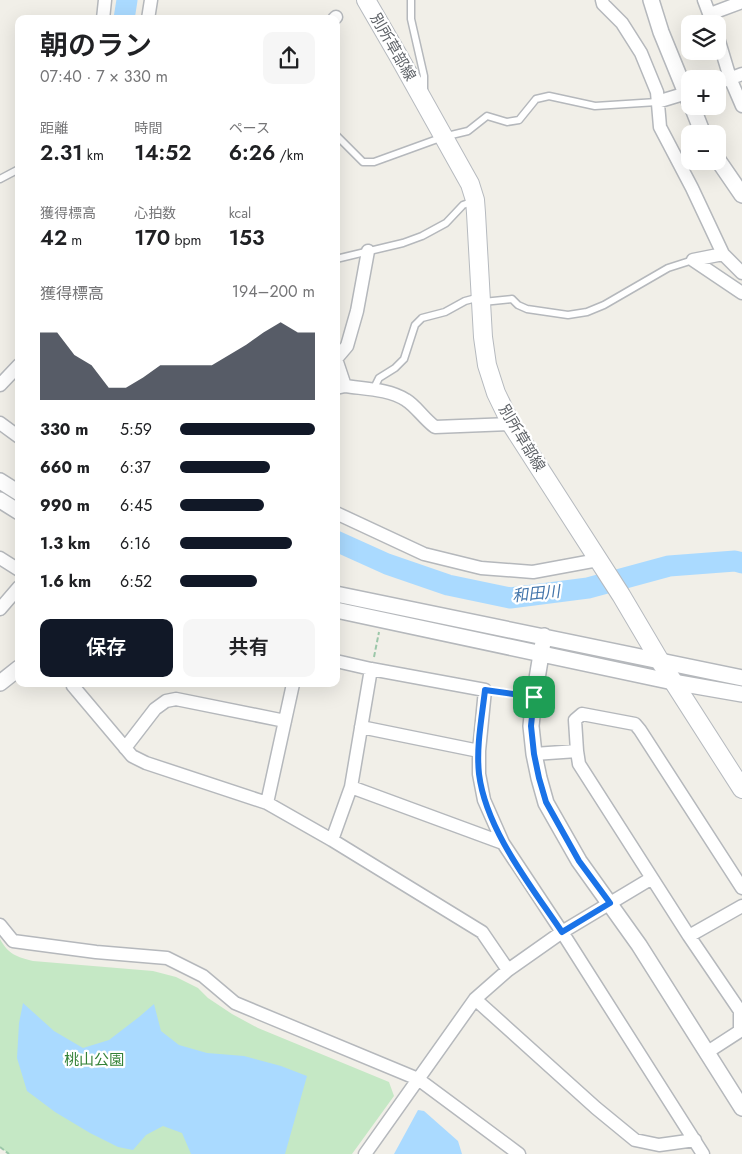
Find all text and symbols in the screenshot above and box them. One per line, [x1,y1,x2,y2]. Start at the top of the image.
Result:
street label: 別所草部線 [365,9,421,85]
map controls [681,15,726,170]
button: layers [681,15,726,60]
text: 朝のラン [40,25,152,66]
button: share [263,32,315,84]
text: 07:40 · 7 × 330 m [40,65,168,88]
button: + [681,70,726,115]
text: 距離 [40,118,68,138]
text: 時間 [134,118,162,138]
text: ペース [229,118,270,138]
button: − [681,125,726,170]
text: 2.31 [40,138,83,168]
text: 14:52 [134,138,191,168]
text: 6:26 [229,138,275,168]
text: km [83,145,104,165]
text: /km [275,145,304,165]
text: 獲得標高 [40,203,96,223]
text: 心拍数 [134,203,176,223]
text: kcal [229,203,251,223]
text: 42 [40,223,67,253]
text: 170 [134,223,170,253]
text: 153 [229,223,265,253]
text: m [67,230,82,250]
text: bpm [170,230,201,250]
text: 194–200 m [232,280,315,303]
text: 獲得標高 [40,282,104,305]
street label: 別所草部線 [493,400,551,476]
text: 330 m [40,418,88,441]
text: 5:59 [120,418,152,441]
text: 660 m [40,456,90,479]
text: 6:37 [120,456,151,479]
text: 990 m [40,494,90,517]
text: 6:45 [120,494,152,517]
text: 1.3 km [40,532,90,555]
text: 6:16 [120,532,150,555]
text: 1.6 km [40,570,91,593]
text: 6:52 [120,570,152,593]
water label: 和田川 [511,579,563,607]
button: 保存 [40,619,173,677]
button: 共有 [183,619,315,677]
pin [513,676,555,718]
icon: arrive [520,683,548,711]
park label: 桃山公園 [64,1049,124,1071]

